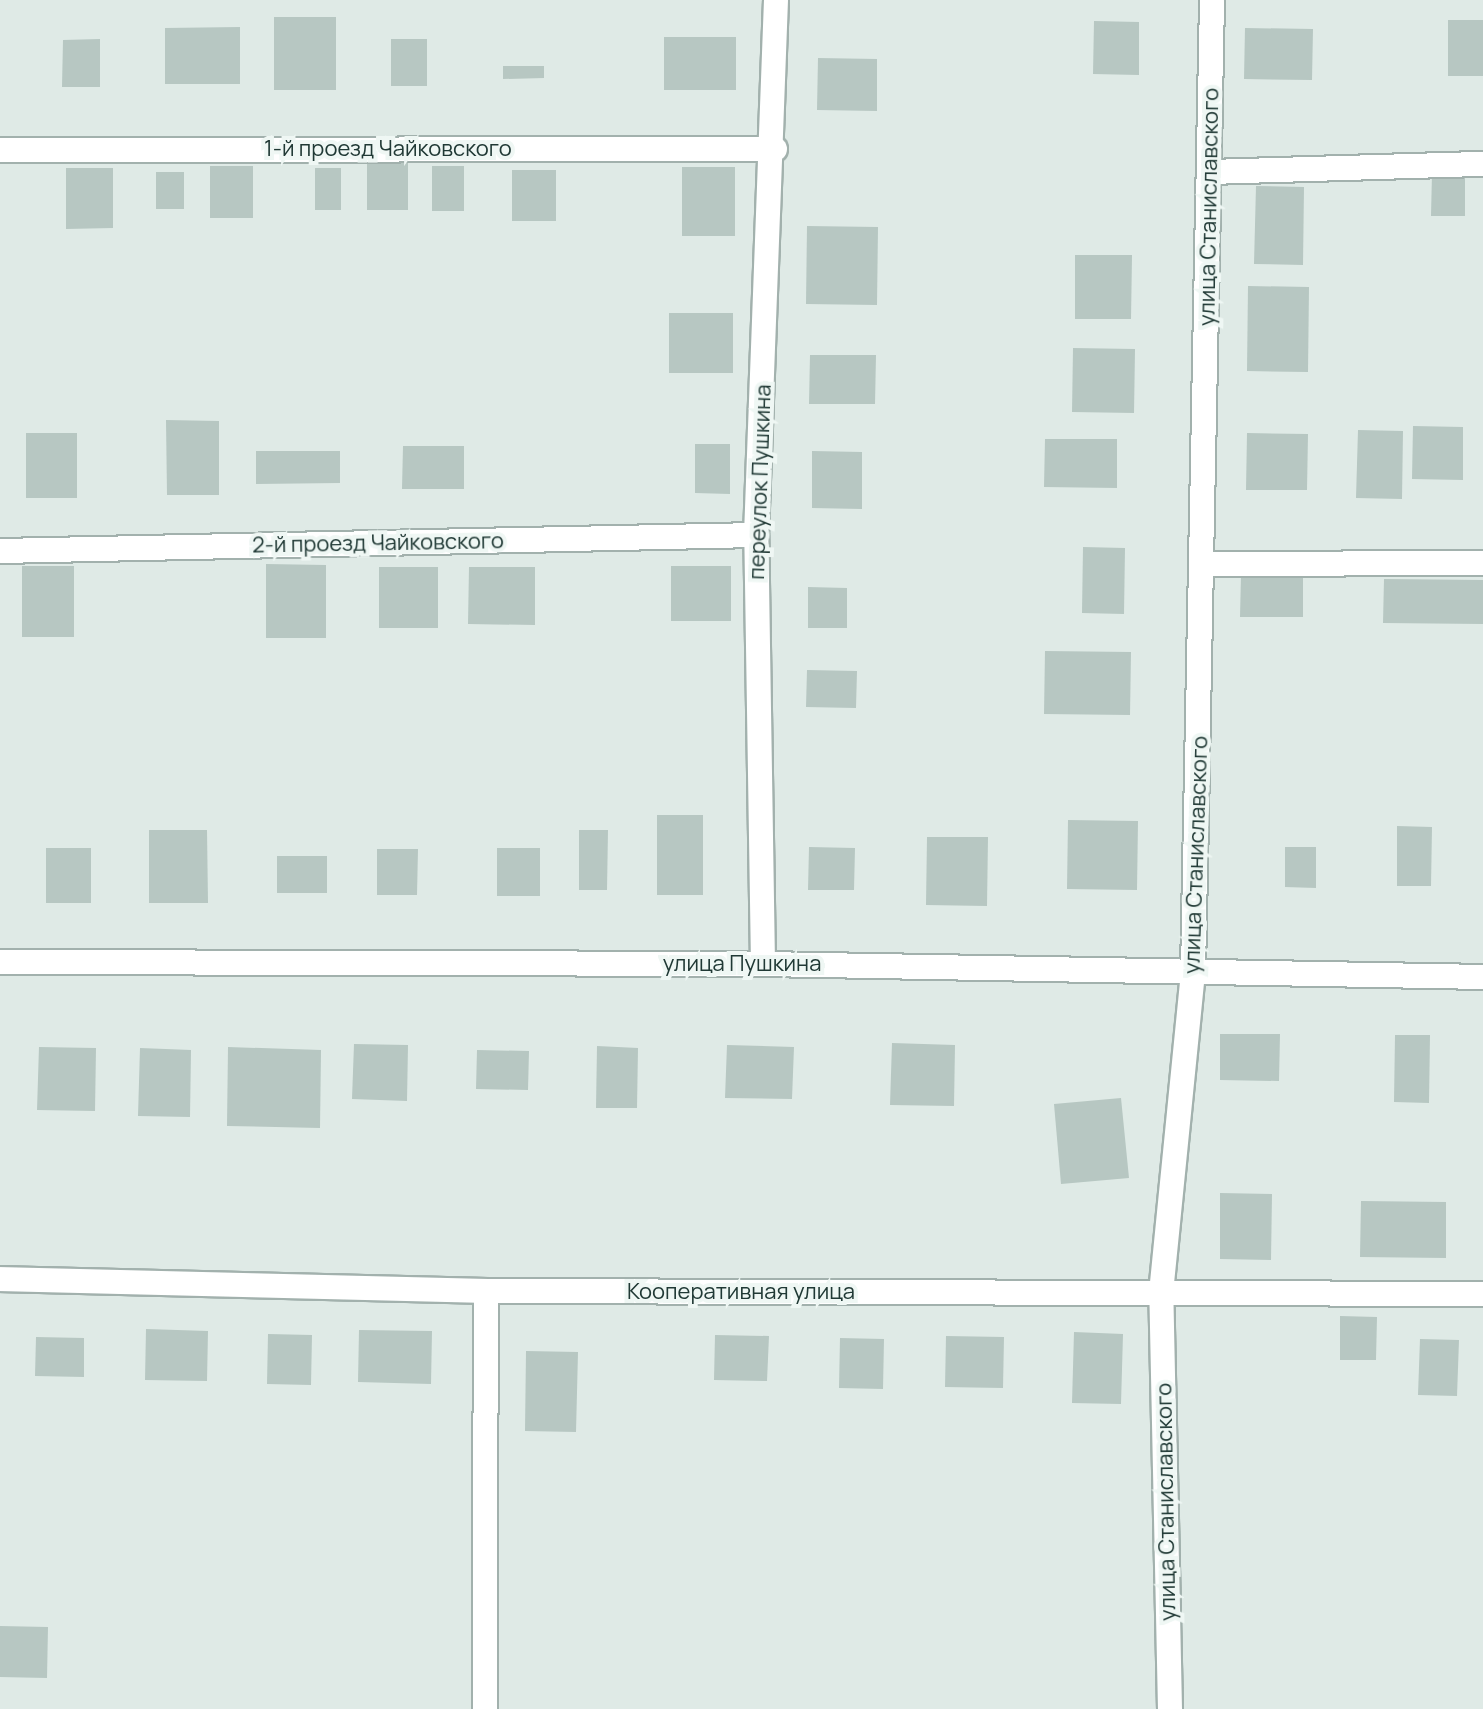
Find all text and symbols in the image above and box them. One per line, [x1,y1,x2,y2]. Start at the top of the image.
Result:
street label: улица Станиславского [1194,88,1224,326]
street label: 1-й проезд Чайковского [264,136,512,162]
street label: переулок Пушкина [743,384,777,580]
street label: 2-й проезд Чайковского [252,528,504,558]
street label: улица Станиславского [1179,736,1213,974]
street label: улица Пушкина [663,951,821,977]
street label: Кооперативная улица [627,1279,855,1305]
street label: улица Станиславского [1151,1383,1181,1621]

